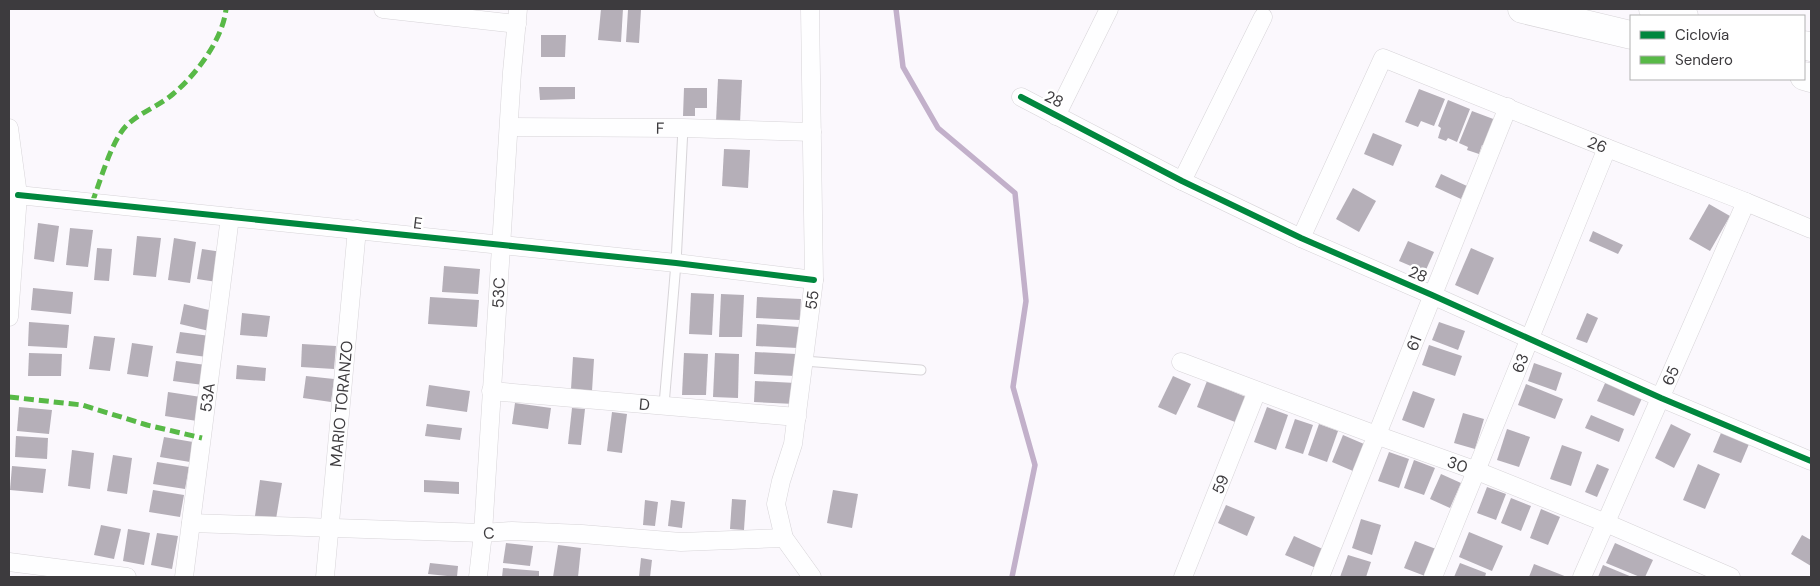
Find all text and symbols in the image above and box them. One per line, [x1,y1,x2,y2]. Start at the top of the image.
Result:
legend [1630,15,1805,80]
text: Ciclovía [1675,25,1729,45]
text: Sendero [1675,50,1733,70]
street label: 28 [1041,85,1067,113]
street label: F [656,117,665,138]
street label: 26 [1585,131,1610,158]
street label: E [412,212,424,234]
street label: 28 [1405,261,1431,287]
street label: 53C [487,277,510,309]
street label: 55 [800,289,824,311]
street label: 61 [1401,332,1426,354]
street label: MARIO TORANZO [325,340,357,468]
street label: 63 [1506,350,1533,376]
street label: 65 [1657,362,1684,389]
street label: 53A [195,381,219,413]
street label: D [638,393,651,415]
street label: 30 [1445,451,1471,477]
street label: 59 [1207,471,1233,497]
street label: C [482,522,495,543]

